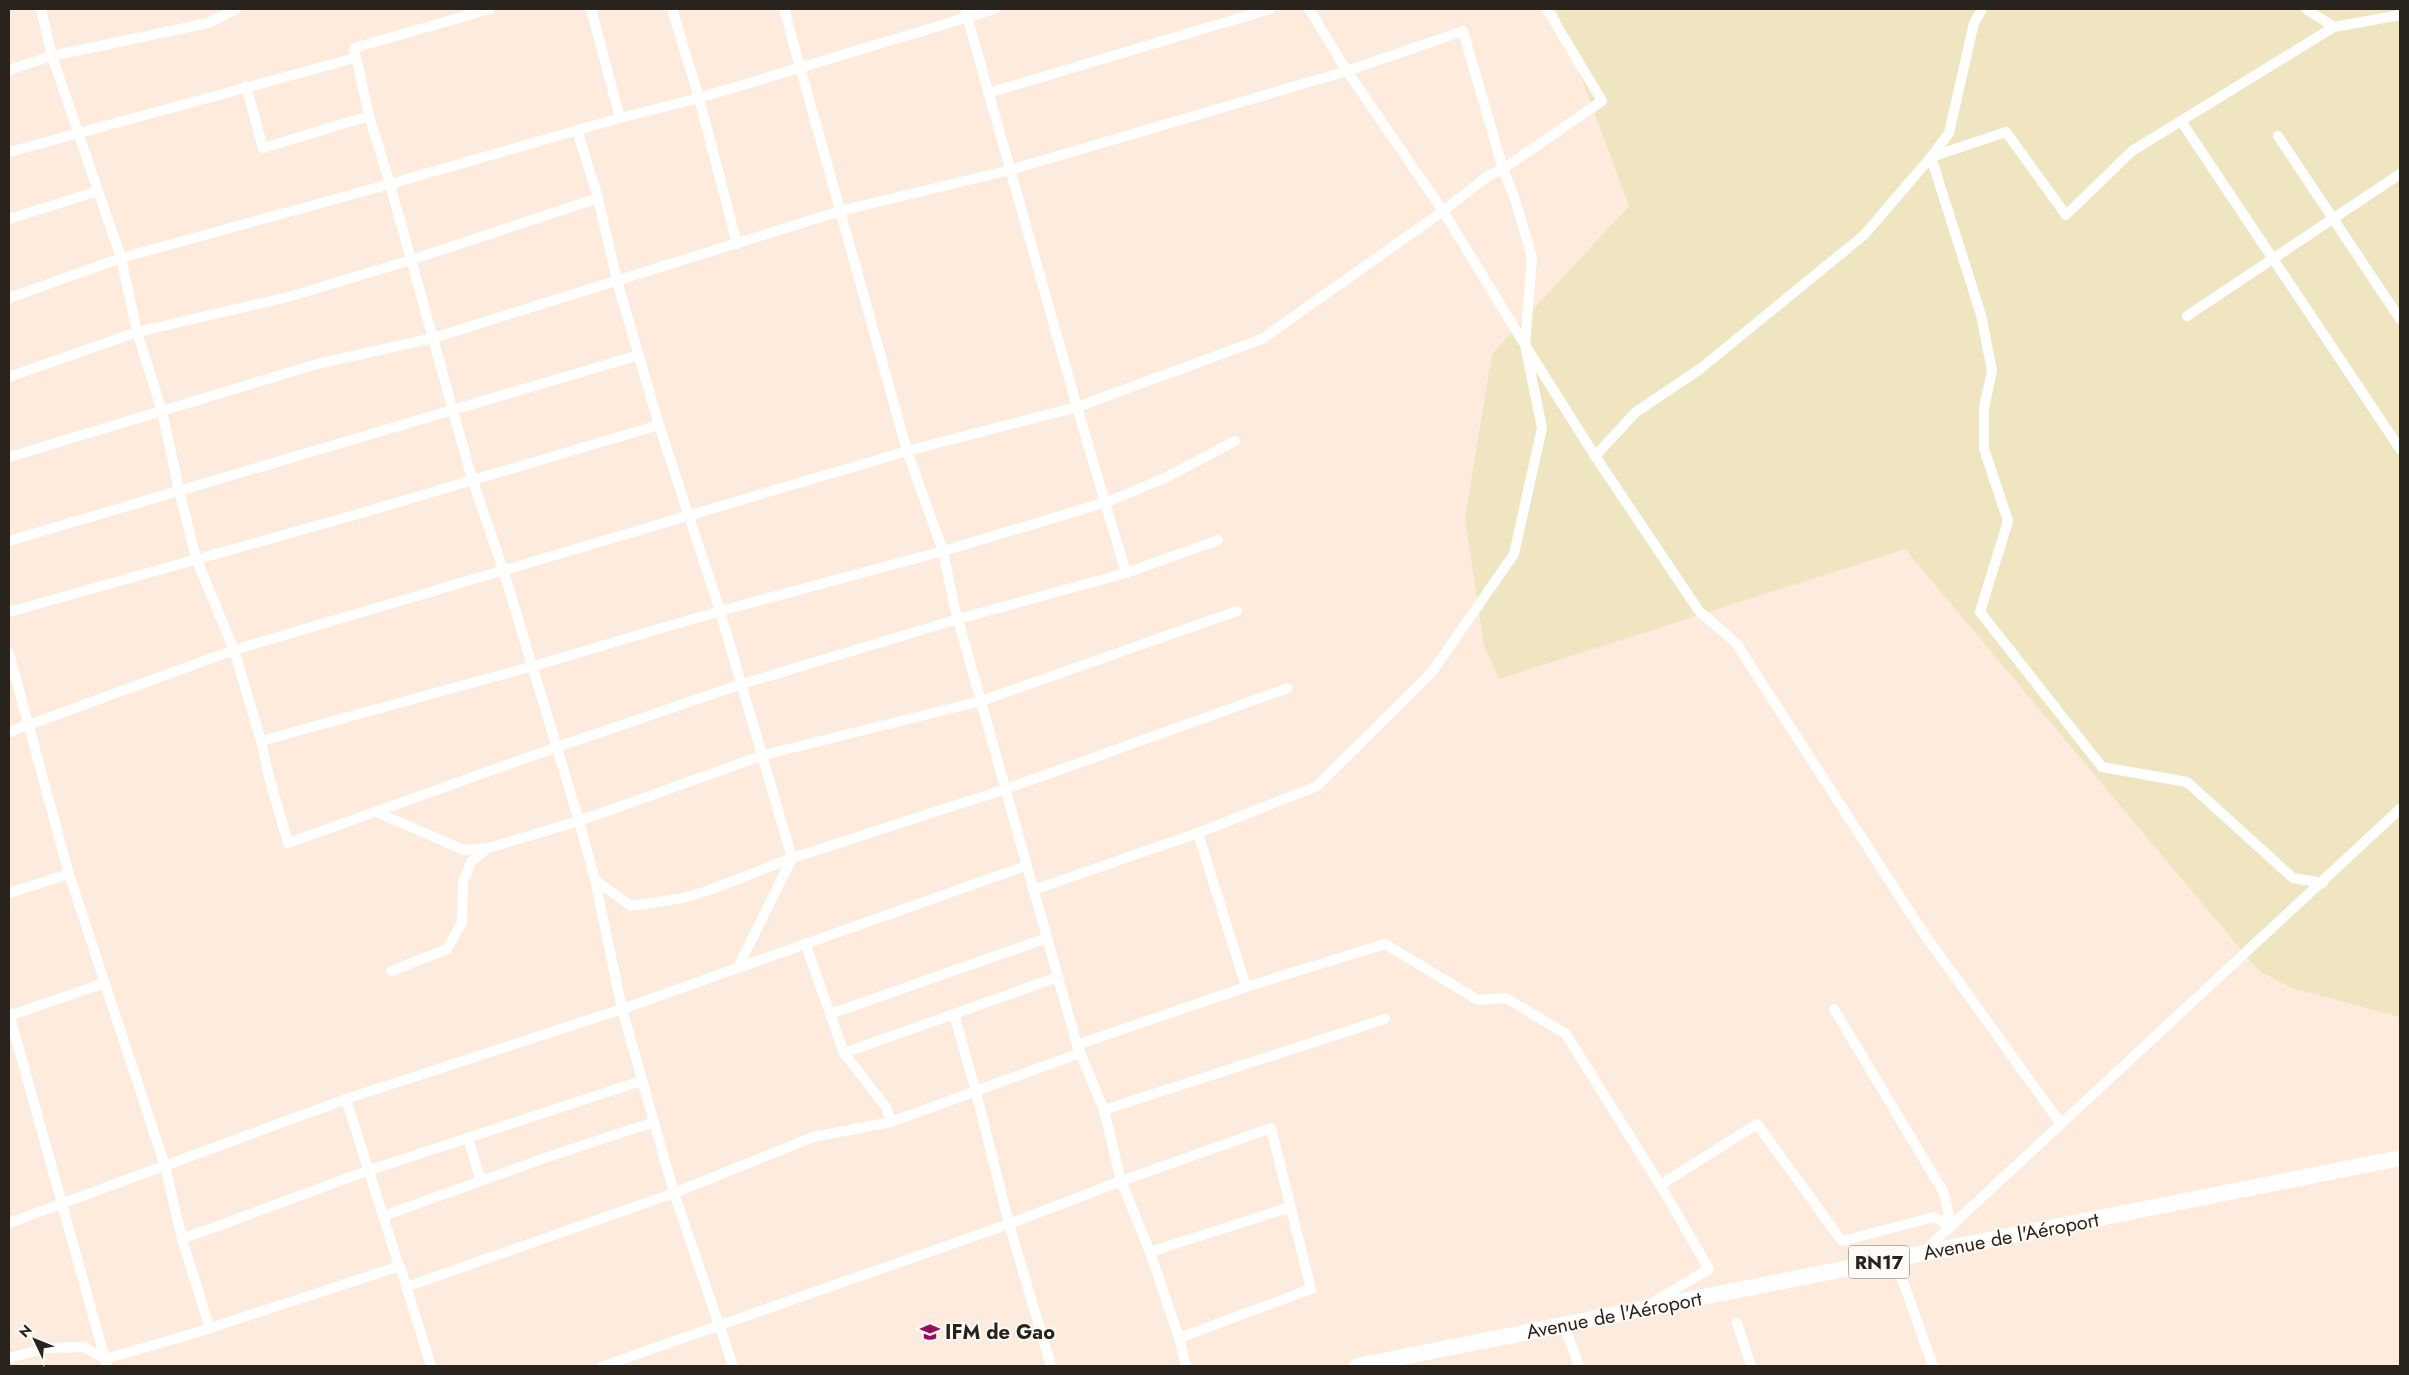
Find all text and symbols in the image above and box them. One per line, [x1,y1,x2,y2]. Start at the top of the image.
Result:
street label: Avenue de l'Aéroport [1921,1205,2102,1268]
road number: RN17 [1849,1246,1909,1278]
street label: Avenue de l'Aéroport [1524,1284,1705,1347]
north arrow [10,1315,60,1365]
place label: IFM de Gao [945,1318,1055,1347]
text: N [14,1320,37,1342]
school or university icon: IFM de Gao [919,1321,941,1343]

